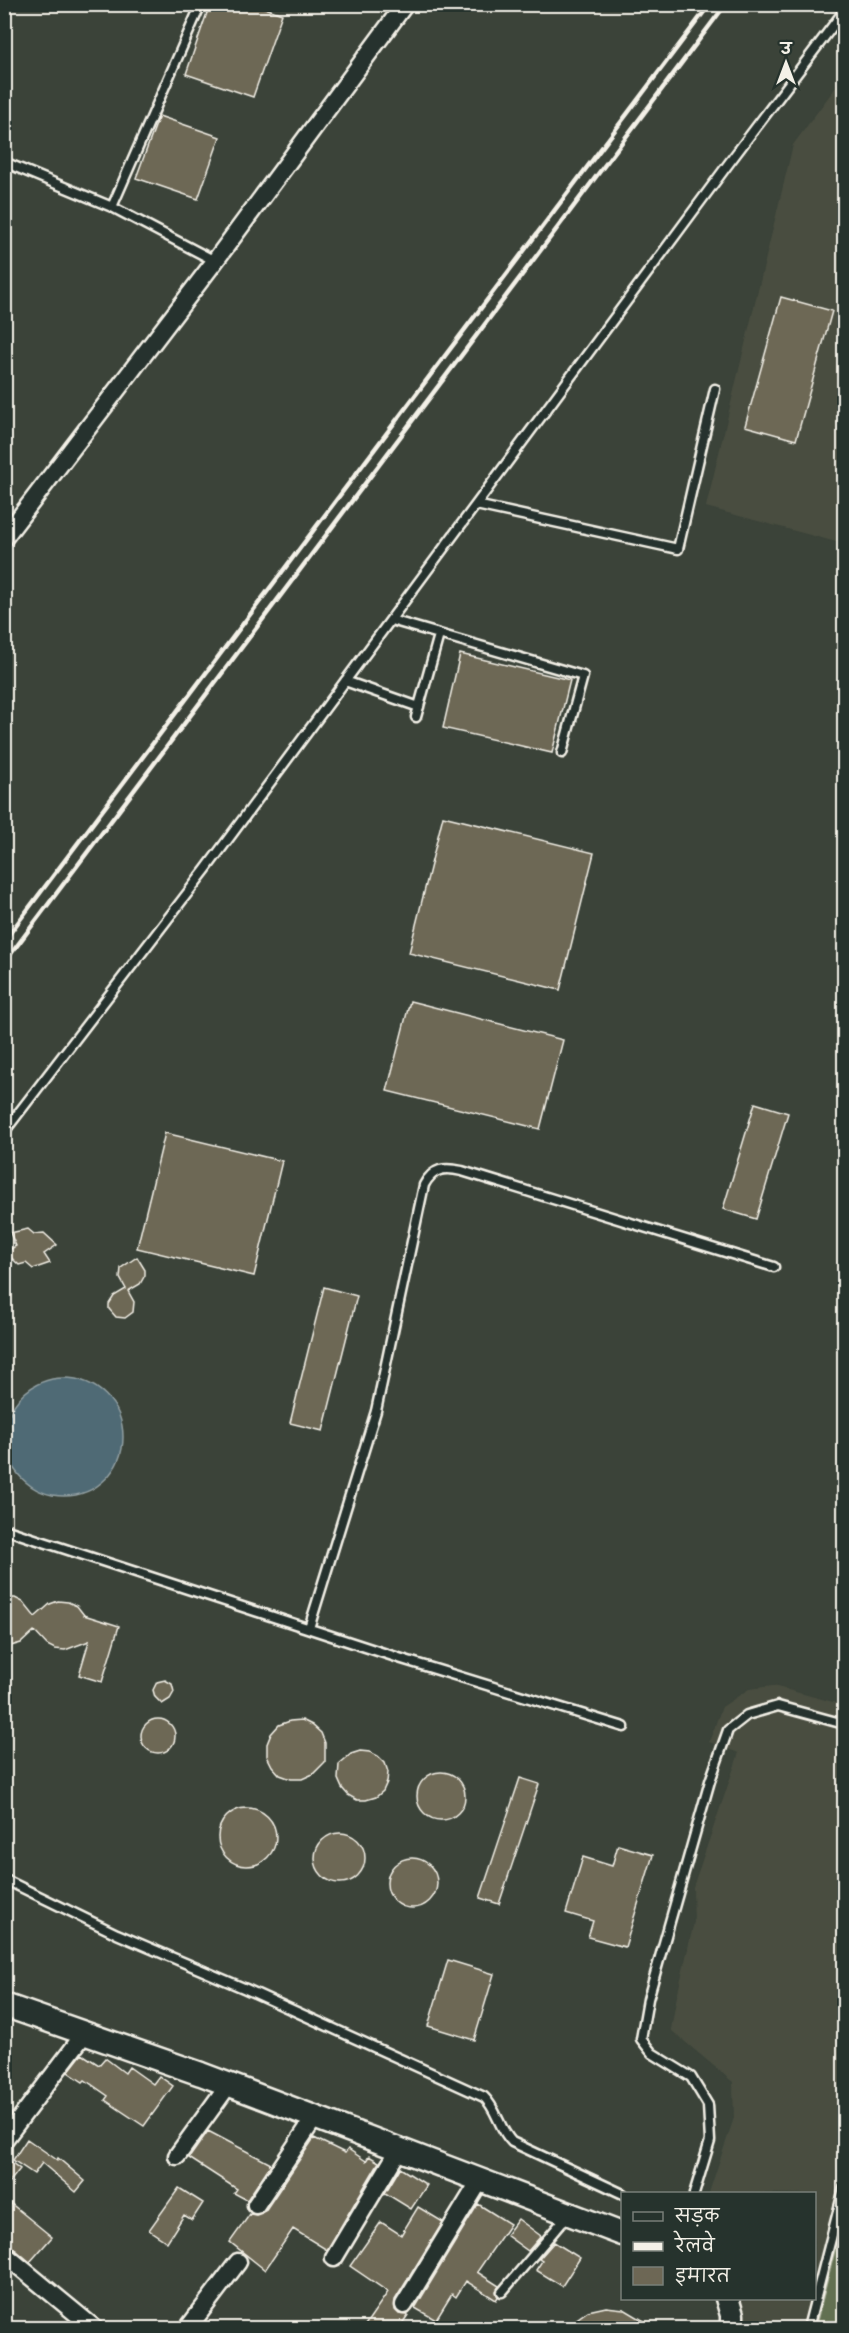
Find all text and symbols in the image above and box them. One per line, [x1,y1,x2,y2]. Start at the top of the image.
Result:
north arrow [756,33,816,93]
text: उ [779,39,793,59]
legend [621,2192,816,2300]
text: सड़क [674,2205,720,2227]
text: रेलवे [673,2230,716,2257]
text: इमारत [675,2265,731,2287]

